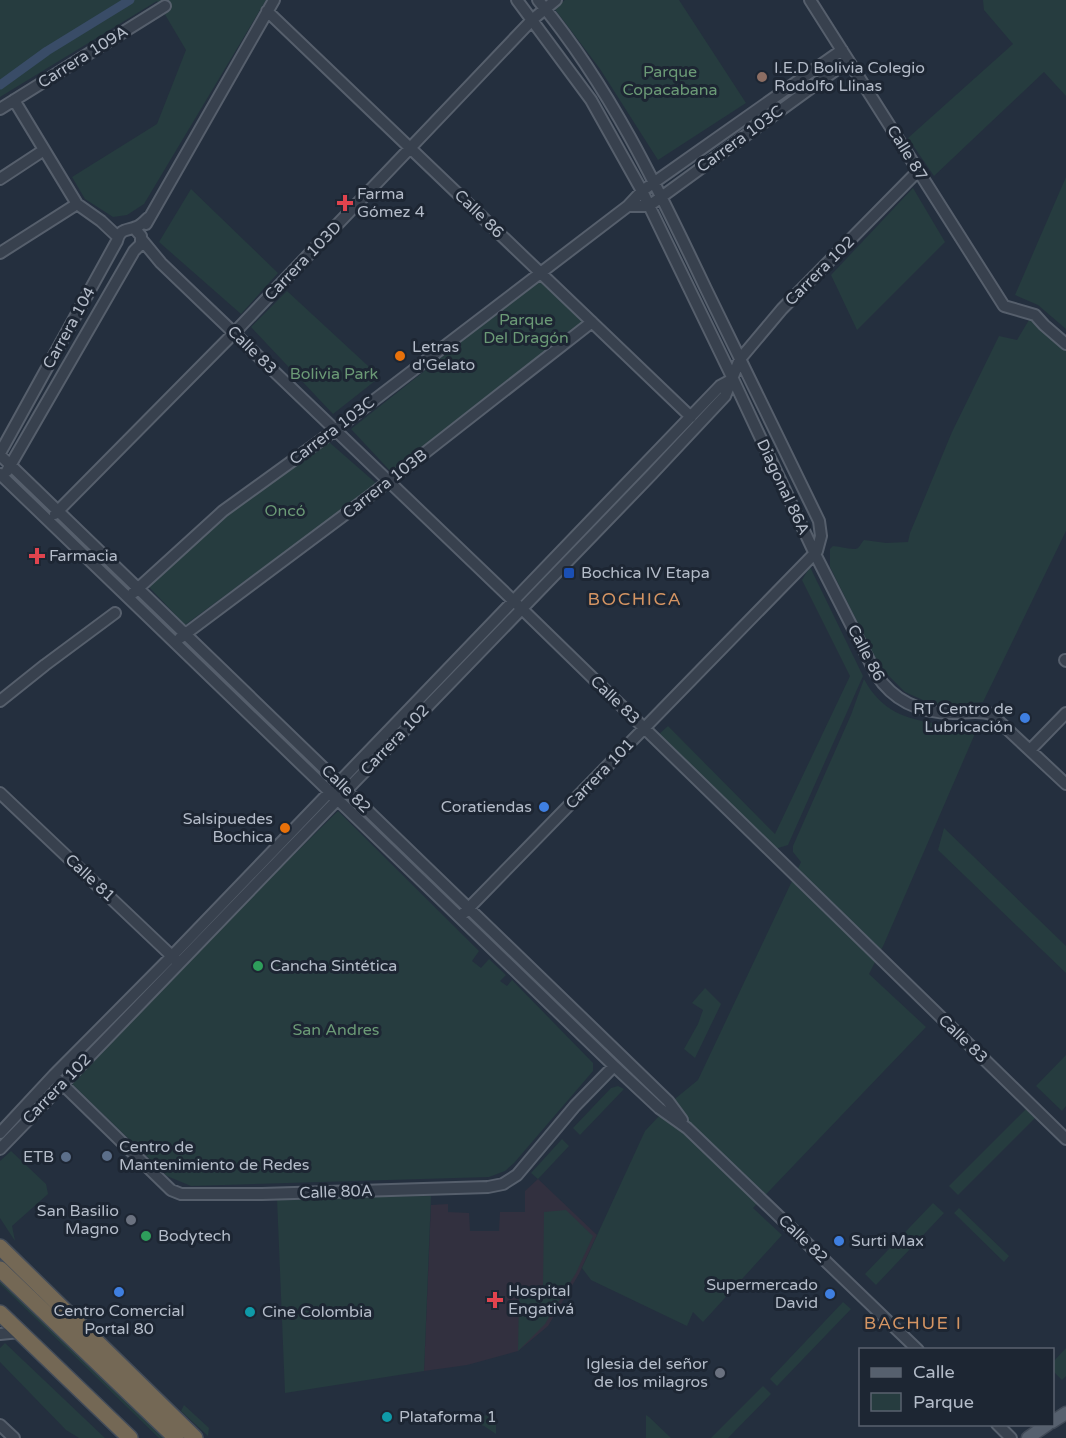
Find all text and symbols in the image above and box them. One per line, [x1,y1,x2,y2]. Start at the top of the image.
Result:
street label: Carrera 109A [34,21,132,93]
place label: I.E.D Bolivia Colegio Rodolfo Llinas [774,58,925,96]
park label: Parque Copacabana [622,62,718,100]
marker: I.E.D Bolivia Colegio Rodolfo Llinas [755,70,769,84]
street label: Carrera 103C [693,101,787,177]
street label: Calle 87 [882,122,932,184]
place label: Farma Gómez 4 [357,184,425,222]
street label: Calle 86 [450,185,508,243]
marker: Farma Gómez 4 [338,196,352,210]
street label: Carrera 103D [260,217,346,305]
street label: Carrera 102 [781,232,859,310]
street label: Carrera 104 [38,284,100,372]
park label: Parque Del Dragón [483,310,569,348]
street label: Calle 83 [223,321,281,379]
place label: Letras d'Gelato [412,337,475,375]
marker: Letras d'Gelato [393,349,407,363]
park label: Bolivia Park [290,364,379,384]
street label: Carrera 103C [285,392,379,470]
street label: Diagonal 86A [752,436,814,538]
street label: Carrera 103B [339,445,431,523]
park label: Oncó [265,501,305,521]
place label: Farmacia [49,546,118,566]
marker: Farmacia [30,549,44,563]
place label: Bochica IV Etapa [581,563,710,583]
marker: Bochica IV Etapa [562,566,576,580]
district label: BOCHICA [588,588,682,610]
street label: Calle 86 [843,621,889,685]
street label: Calle 83 [586,671,644,729]
place label: RT Centro de Lubricación [913,699,1013,737]
street label: Carrera 102 [356,700,434,780]
marker: RT Centro de Lubricación [1018,711,1032,725]
street label: Carrera 101 [561,734,639,814]
street label: Calle 82 [317,760,375,818]
place label: Coratiendas [441,797,532,817]
marker: Coratiendas [537,800,551,814]
place label: Salsipuedes Bochica [183,809,273,847]
marker: Salsipuedes Bochica [278,821,292,835]
street label: Calle 81 [61,850,119,906]
place label: Cancha Sintética [270,956,397,976]
marker: Cancha Sintética [251,959,265,973]
street label: Calle 83 [934,1010,992,1068]
park label: San Andres [292,1020,380,1040]
street label: Carrera 102 [18,1049,96,1129]
place label: Centro de Mantenimiento de Redes [119,1137,310,1175]
place label: ETB [23,1147,54,1167]
marker: Centro de Mantenimiento de Redes [100,1149,114,1163]
marker: ETB [59,1150,73,1164]
street label: Calle 80A [299,1181,373,1203]
place label: San Basilio Magno [37,1201,119,1239]
street label: Calle 82 [774,1210,832,1268]
marker: San Basilio Magno [124,1213,138,1227]
place label: Bodytech [158,1226,231,1246]
marker: Bodytech [139,1229,153,1243]
place label: Surti Max [851,1231,924,1251]
marker: Surti Max [832,1234,846,1248]
place label: Supermercado David [706,1275,818,1313]
place label: Hospital Engativá [508,1281,574,1319]
marker: Centro Comercial Portal 80 [112,1285,126,1299]
marker: Supermercado David [823,1287,837,1301]
marker: Hospital Engativá [486,1291,504,1309]
place label: Centro Comercial Portal 80 [53,1301,185,1339]
place label: Cine Colombia [262,1302,372,1322]
marker: Cine Colombia [243,1305,257,1319]
district label: BACHUE I [864,1312,962,1334]
legend [859,1348,1054,1426]
place label: Iglesia del señor de los milagros [586,1354,709,1392]
text: Calle [913,1361,955,1383]
marker: Iglesia del señor de los milagros [713,1366,727,1380]
text: Parque [913,1391,974,1413]
place label: Plataforma 1 [399,1407,497,1427]
marker: Plataforma 1 [380,1410,394,1424]

